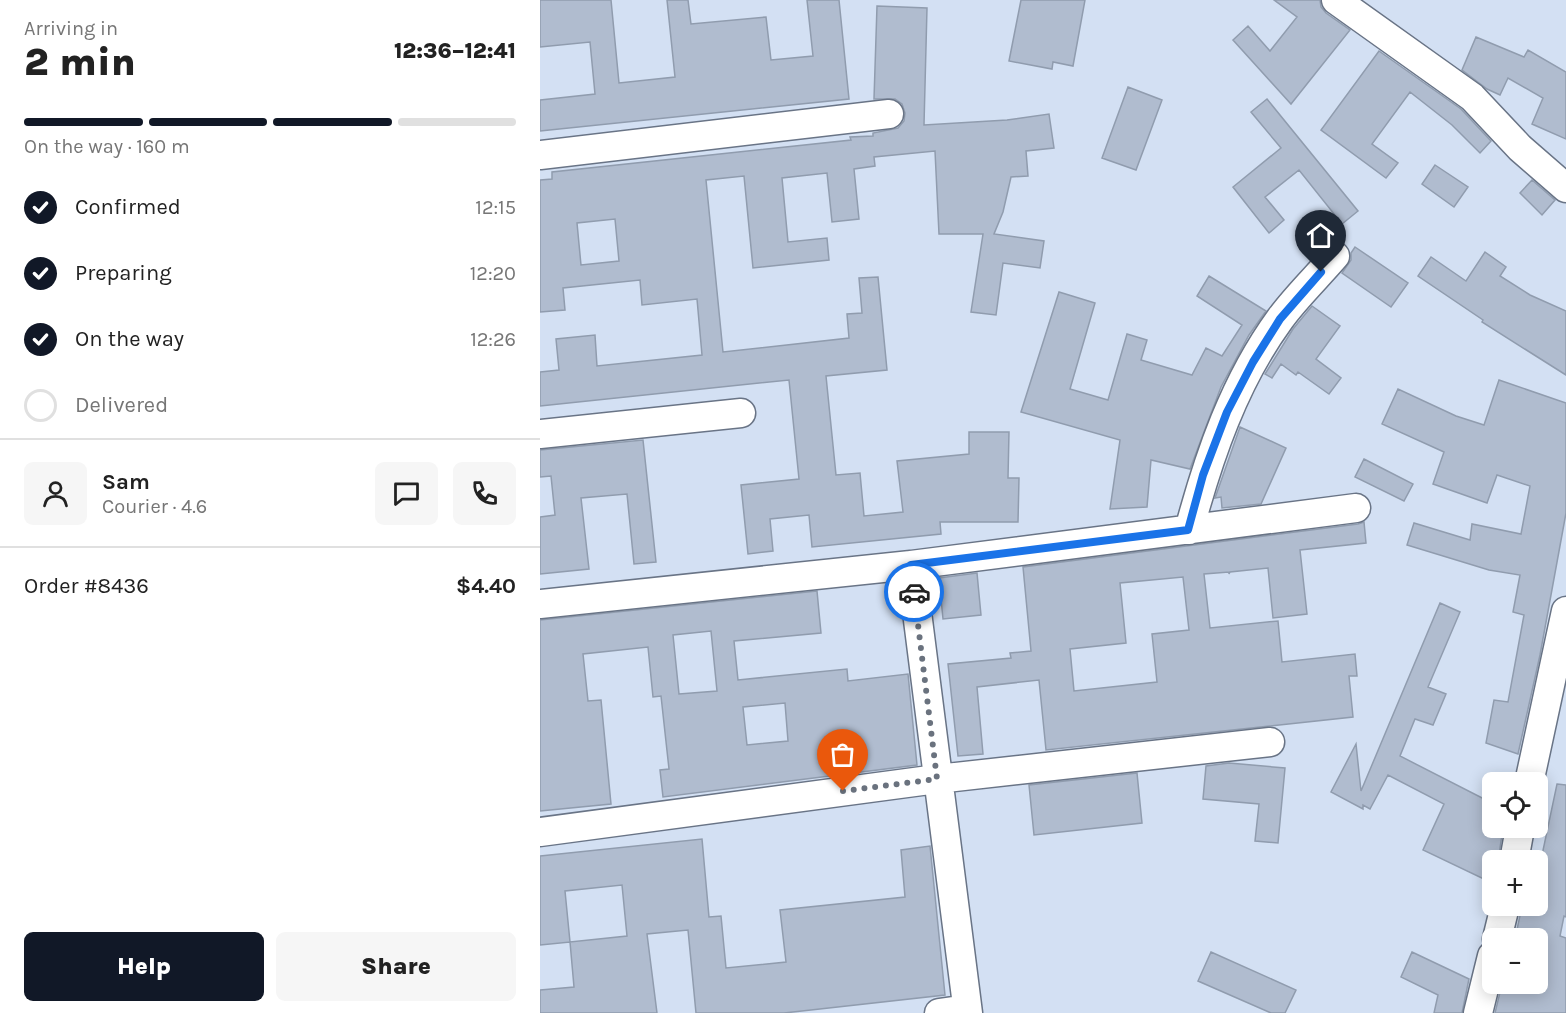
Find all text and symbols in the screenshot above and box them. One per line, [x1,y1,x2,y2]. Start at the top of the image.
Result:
text: Arriving in [24,17,118,40]
text: 12:36–12:41 [394,38,516,64]
text: 2 min [24,39,136,85]
text: On the way · 160 m [24,135,190,158]
icon: check [24,191,57,224]
text: Confirmed [75,194,181,220]
text: 12:15 [475,196,516,219]
pin [1295,210,1346,272]
icon: home [1304,219,1337,252]
icon: check [24,257,57,290]
text: Preparing [75,260,172,286]
text: 12:20 [470,262,516,285]
icon: check [24,323,57,356]
text: On the way [75,326,184,352]
text: 12:26 [470,328,516,351]
text: Delivered [75,392,168,418]
button: person [24,462,87,525]
button: chat [375,462,438,525]
button: phone [453,462,516,525]
text: Sam [102,469,150,495]
text: Courier · 4.6 [102,495,207,518]
courier [884,562,944,622]
text: Order #8436 [24,573,149,599]
text: $4.40 [456,573,516,599]
icon: car [898,576,931,609]
pin [817,729,868,791]
icon: bag [826,738,859,771]
map controls [1482,772,1548,994]
button: locate [1482,772,1548,838]
button: + [1482,850,1548,916]
button: − [1482,928,1548,994]
button: Help [24,932,264,1001]
button: Share [276,932,516,1001]

